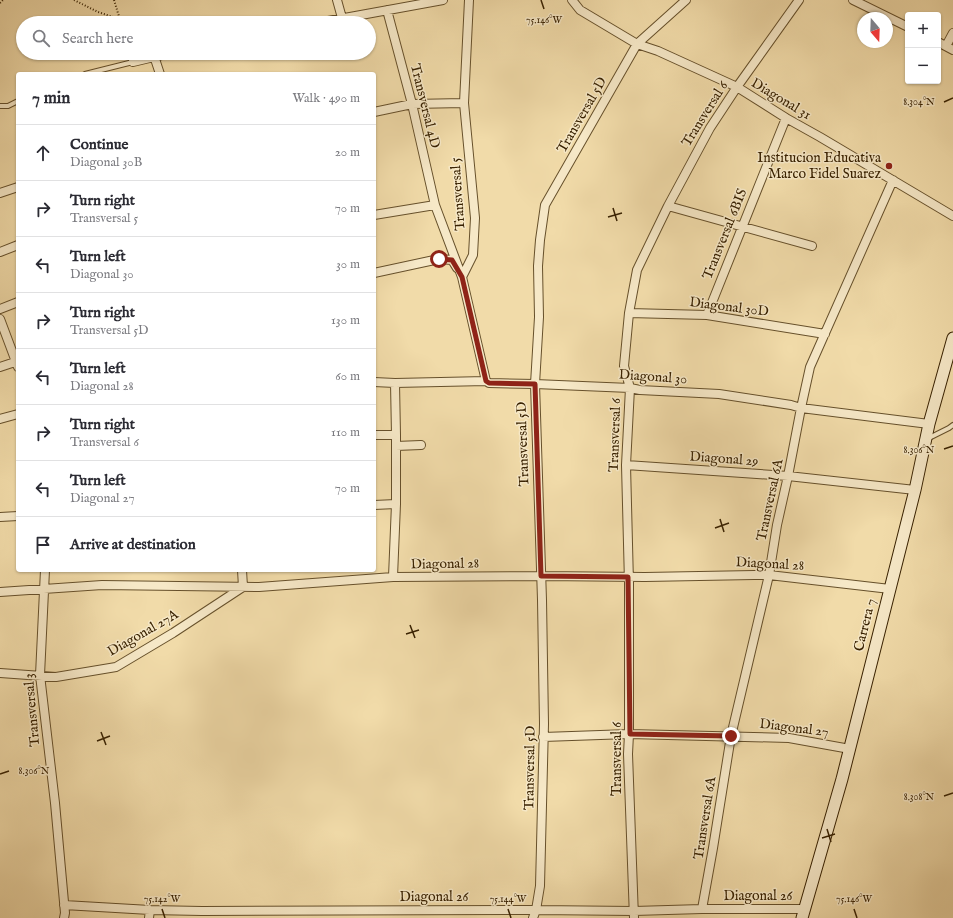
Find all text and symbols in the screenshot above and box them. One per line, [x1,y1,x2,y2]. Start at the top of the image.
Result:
north arrow [857,12,893,48]
map controls [905,12,941,84]
button: + [905,12,941,48]
text: 75.146°W [526,14,562,27]
search box [16,16,376,60]
icon: search [30,27,52,49]
text: Search here [62,29,133,48]
button: − [905,48,941,84]
street label: Transversal 4D [406,62,444,150]
street label: Transversal 5D [553,74,611,156]
street label: Diagonal 31 [748,74,814,124]
street label: Transversal 6 [678,77,733,150]
text: 7 min [32,88,70,109]
text: Walk · 490 m [292,90,360,107]
text: 8.304°N [903,96,935,109]
text: Continue [70,135,128,154]
icon: ahead [32,142,54,164]
text: 20 m [335,144,360,161]
place label: Institucion Educativa Marco Fidel Suarez [757,149,882,183]
text: Diagonal 30B [70,154,142,171]
street label: Transversal 5 [446,157,470,231]
marker: Institucion Educativa Marco Fidel Suarez [884,161,894,171]
street label: Transversal 6BIS [699,186,751,282]
text: Turn right [70,191,135,210]
icon: right [32,198,54,220]
text: 70 m [335,200,360,217]
text: Transversal 5 [70,210,138,227]
text: Turn left [70,247,126,266]
route start [430,250,448,268]
icon: left [32,254,54,276]
text: 30 m [336,256,360,273]
text: Diagonal 30 [70,266,134,283]
street label: Diagonal 30D [688,293,770,321]
text: Turn right [70,303,135,322]
icon: right [32,310,54,332]
text: 130 m [331,312,360,329]
text: Transversal 5D [70,322,149,339]
text: Turn left [70,359,126,378]
icon: left [32,366,54,388]
street label: Diagonal 30 [618,366,688,388]
text: 60 m [335,368,360,385]
text: Diagonal 28 [70,378,134,395]
street label: Transversal 6 [605,397,625,472]
street label: Transversal 5D [513,401,533,487]
text: Turn right [70,415,135,434]
icon: right [32,422,54,444]
text: 110 m [331,424,360,441]
text: Transversal 6 [70,434,139,451]
text: 8.306°N [904,444,935,457]
street label: Diagonal 29 [689,448,759,470]
street label: Transversal 6A [753,457,788,543]
text: Turn left [70,471,126,490]
icon: left [32,478,54,500]
text: 70 m [335,480,360,497]
text: Diagonal 27 [70,490,134,507]
icon: arrive [32,534,54,556]
text: Arrive at destination [70,535,196,554]
street label: Diagonal 28 [735,553,805,575]
street label: Diagonal 28 [411,554,479,574]
street label: Carrera 7 [850,597,880,653]
street label: Diagonal 27A [104,605,182,661]
street label: Transversal 3 [20,673,44,747]
street label: Diagonal 27 [758,715,830,741]
street label: Transversal 6 [608,721,626,796]
street label: Transversal 5D [520,726,540,810]
route end [722,727,740,745]
text: 8.306°N [19,765,50,778]
street label: Transversal 6A [690,775,721,861]
text: 8.308°N [904,791,935,804]
street label: Diagonal 26 [724,887,794,905]
street label: Diagonal 26 [400,888,470,906]
text: 75.142°W [144,893,181,906]
text: 75.144°W [490,893,527,906]
text: 75.146°W [836,893,872,906]

